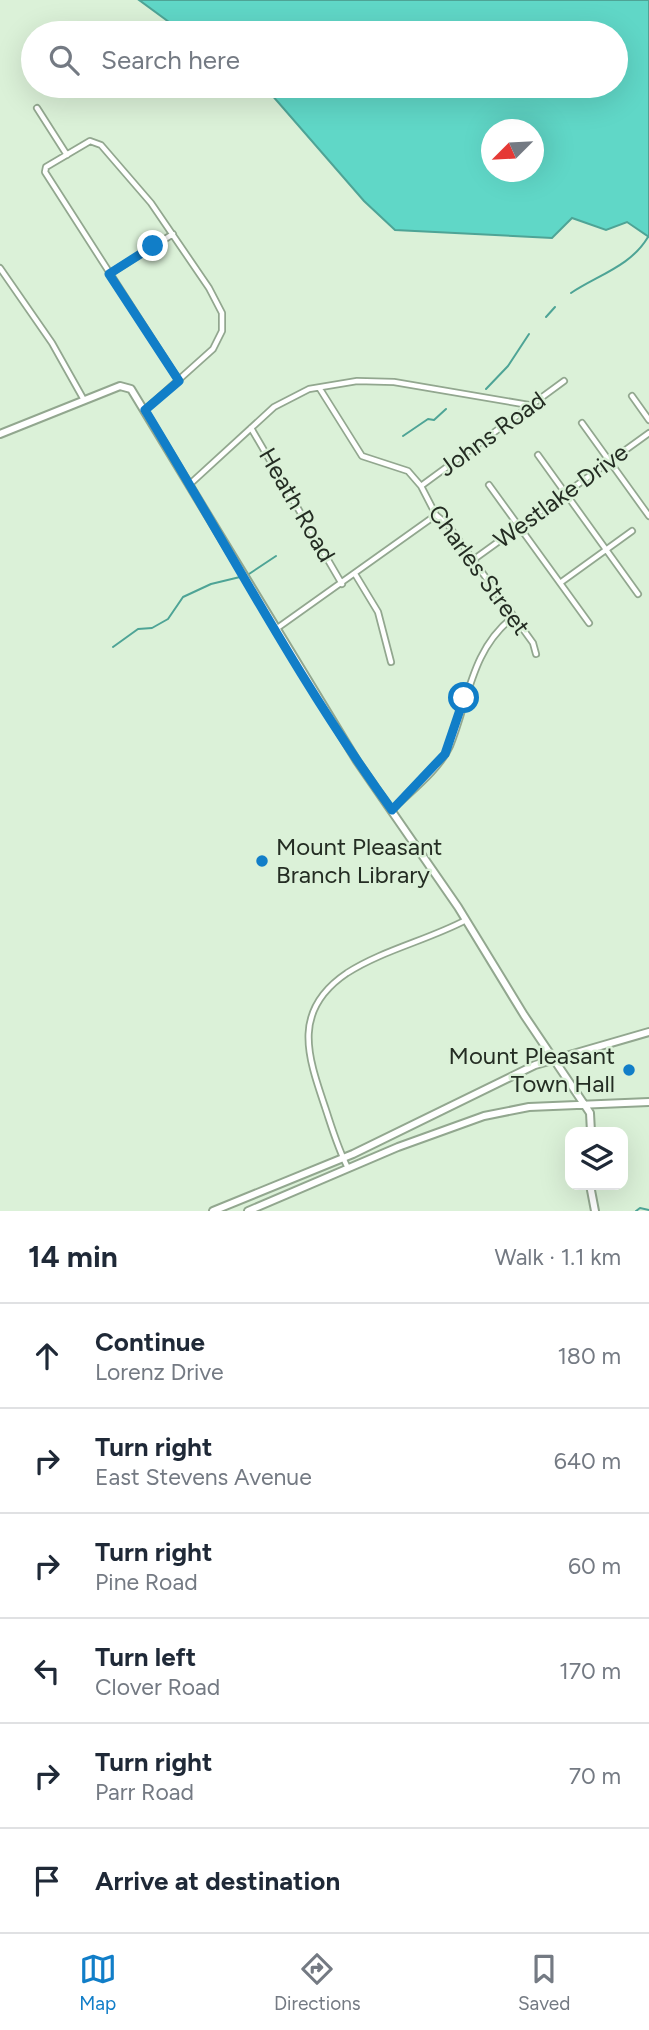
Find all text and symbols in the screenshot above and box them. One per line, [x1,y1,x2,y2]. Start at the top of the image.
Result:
search box [21,21,628,98]
icon: search [45,41,83,79]
text: Search here [101,44,240,76]
north arrow [481,119,544,182]
route end [137,230,168,261]
street label: Johns Road [432,385,551,482]
street label: Westlake Drive [488,437,633,554]
street label: Heath Road [253,443,342,567]
street label: Charles Street [422,499,536,640]
route start [448,682,479,713]
place label: Mount Pleasant Branch Library [276,832,442,889]
marker: Mount Pleasant Branch Library [254,853,270,869]
place label: Mount Pleasant Town Hall [449,1041,615,1098]
marker: Mount Pleasant Town Hall [621,1062,637,1078]
map controls [565,1127,628,1190]
button: layers [565,1127,628,1190]
text: 14 min [28,1238,118,1275]
text: Walk · 1.1 km [495,1243,621,1271]
text: Continue [95,1326,205,1358]
icon: ahead [28,1337,66,1375]
text: 180 m [557,1342,621,1370]
text: Lorenz Drive [95,1358,224,1386]
text: Turn right [95,1431,212,1463]
icon: right [28,1442,66,1480]
text: 640 m [554,1447,621,1475]
text: East Stevens Avenue [95,1463,312,1491]
text: Turn right [95,1536,212,1568]
icon: right [28,1547,66,1585]
text: 60 m [568,1552,621,1580]
text: Pine Road [95,1568,198,1596]
text: Turn left [95,1641,196,1673]
icon: left [28,1652,66,1690]
text: 170 m [559,1657,621,1685]
text: Clover Road [95,1673,220,1701]
text: Turn right [95,1746,212,1778]
icon: right [28,1757,66,1795]
text: 70 m [569,1762,621,1790]
text: Parr Road [95,1778,194,1806]
icon: arrive [28,1862,66,1900]
text: Arrive at destination [95,1865,340,1897]
tab: Map [79,1950,117,2015]
tab: Directions [274,1950,361,2015]
tab: Saved [518,1950,570,2015]

